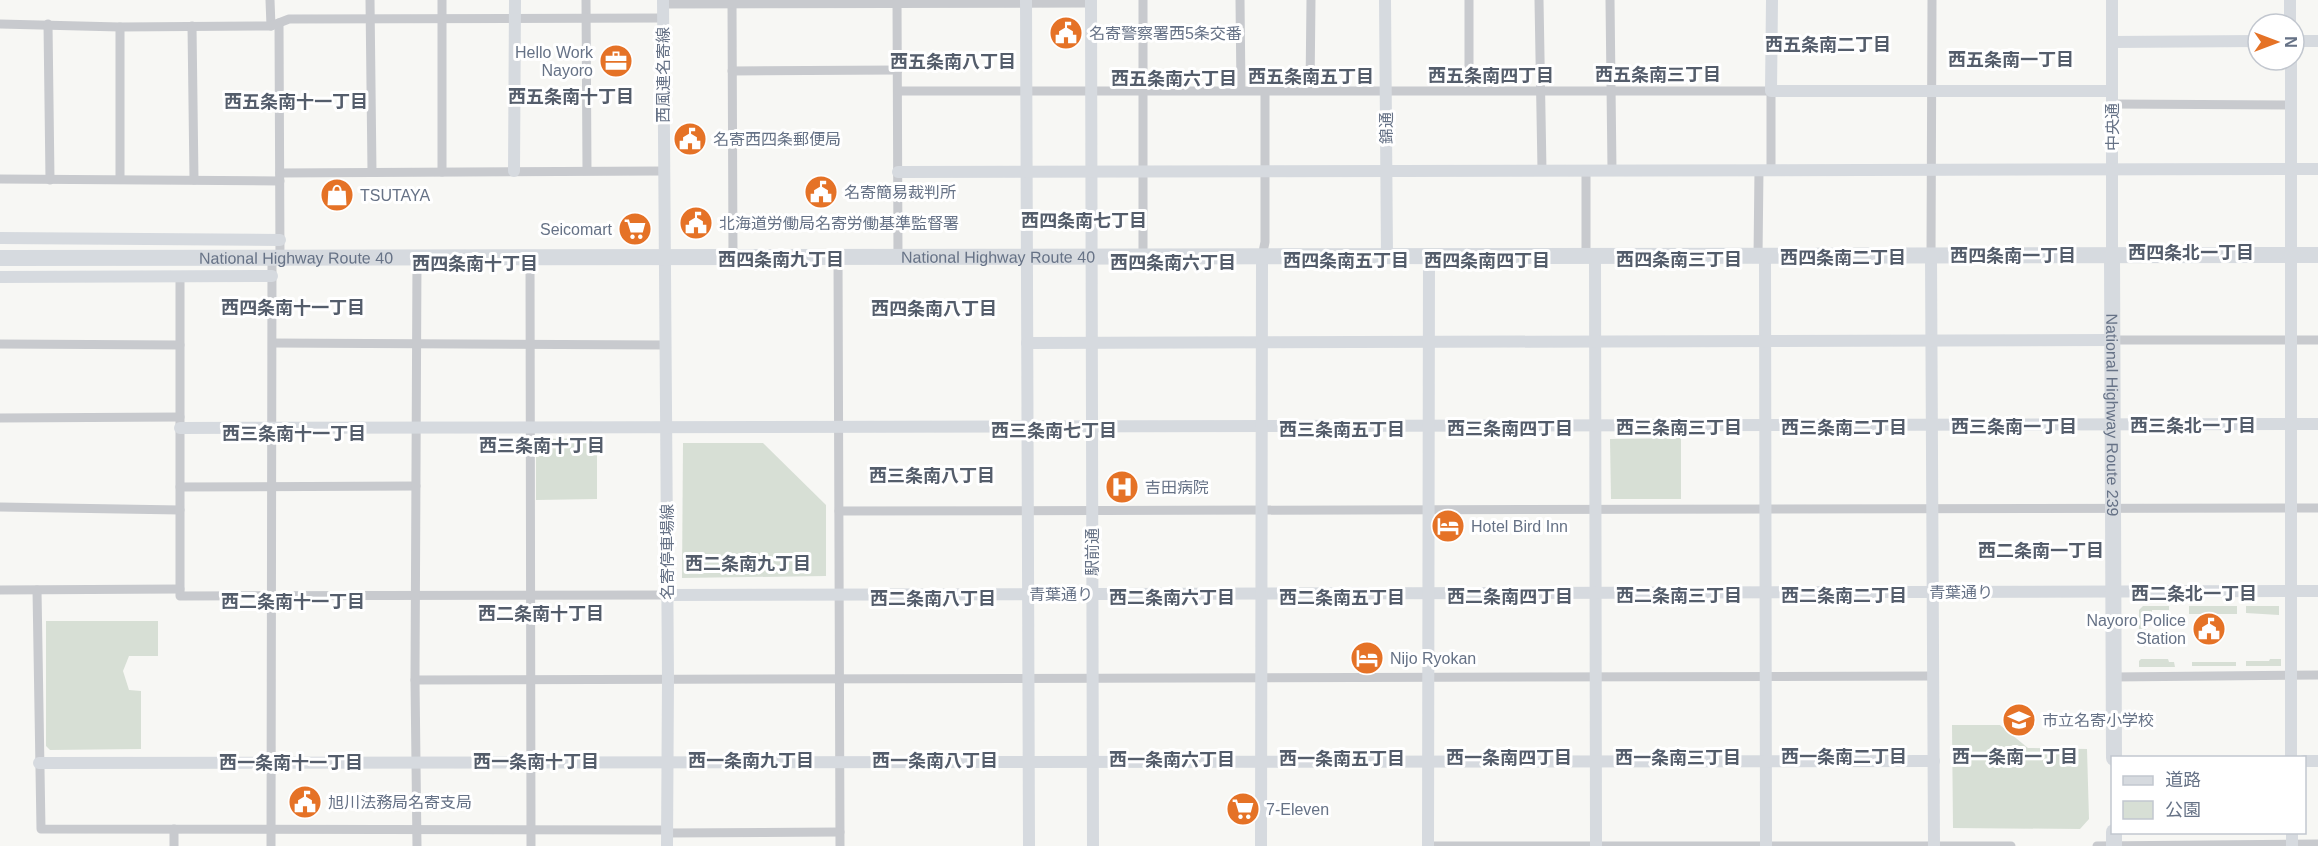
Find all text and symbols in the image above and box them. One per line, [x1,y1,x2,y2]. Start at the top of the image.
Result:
north arrow [2246,12,2306,72]
public building icon: 名寄警察署西5条交番 [1048,15,1084,51]
place label: 名寄警察署西5条交番 [1089,25,1242,42]
street label: 西風連名寄線 [655,27,672,123]
district label: 西五条南二丁目 [1765,35,1891,55]
text: N [2282,36,2299,48]
office icon: Hello Work Nayoro [598,43,634,79]
place label: Hello Work Nayoro [515,44,594,79]
district label: 西五条南一丁目 [1948,50,2074,70]
district label: 西五条南八丁目 [890,52,1016,72]
district label: 西五条南三丁目 [1595,65,1721,85]
district label: 西五条南四丁目 [1428,66,1554,86]
district label: 西五条南五丁目 [1248,67,1374,87]
district label: 西五条南六丁目 [1111,69,1237,89]
district label: 西五条南十丁目 [508,87,634,107]
district label: 西五条南十一丁目 [224,92,368,112]
street label: 中央通 [2104,103,2121,151]
street label: 錦通 [1378,112,1395,144]
public building icon: 名寄西四条郵便局 [672,121,708,157]
place label: 名寄西四条郵便局 [713,131,841,148]
public building icon: 名寄簡易裁判所 [803,174,839,210]
shop icon: TSUTAYA [319,177,355,213]
place label: 名寄簡易裁判所 [844,184,956,201]
place label: TSUTAYA [360,187,431,204]
public building icon: 北海道労働局名寄労働基準監督署 [678,205,714,241]
supermarket icon: Seicomart [617,211,653,247]
district label: 西四条南七丁目 [1021,211,1147,231]
place label: 北海道労働局名寄労働基準監督署 [719,215,959,232]
place label: Seicomart [540,221,613,238]
district label: 西四条北一丁目 [2128,243,2254,263]
district label: 西四条南一丁目 [1950,246,2076,266]
street label: National Highway Route 40 [901,248,1095,265]
district label: 西四条南二丁目 [1780,248,1906,268]
street label: National Highway Route 40 [199,249,393,266]
district label: 西四条南九丁目 [718,250,844,270]
district label: 西四条南三丁目 [1616,250,1742,270]
district label: 西四条南五丁目 [1283,251,1409,271]
district label: 西四条南四丁目 [1424,251,1550,271]
district label: 西四条南六丁目 [1110,253,1236,273]
district label: 西四条南十丁目 [412,254,538,274]
district label: 西四条南十一丁目 [221,298,365,318]
district label: 西四条南八丁目 [871,299,997,319]
street label: National Highway Route 239 [2104,313,2122,517]
district label: 西三条北一丁目 [2130,416,2256,436]
district label: 西三条南一丁目 [1951,417,2077,437]
district label: 西三条南三丁目 [1616,418,1742,438]
district label: 西三条南二丁目 [1781,418,1907,438]
district label: 西三条南四丁目 [1447,419,1573,439]
district label: 西三条南五丁目 [1279,420,1405,440]
district label: 西三条南七丁目 [991,421,1117,441]
district label: 西三条南十一丁目 [222,424,366,444]
district label: 西三条南十丁目 [479,436,605,456]
district label: 西三条南八丁目 [869,466,995,486]
hospital icon: 吉田病院 [1104,469,1140,505]
place label: 吉田病院 [1145,479,1209,496]
street label: 名寄停車場線 [659,504,676,600]
hotel icon: Hotel Bird Inn [1430,508,1466,544]
place label: Hotel Bird Inn [1471,518,1568,535]
street label: 駅前通 [1084,528,1101,576]
district label: 西二条南一丁目 [1978,541,2104,561]
district label: 西二条南九丁目 [685,554,811,574]
street label: 青葉通り [1929,584,1993,601]
district label: 西二条北一丁目 [2131,584,2257,604]
street label: 青葉通り [1029,586,1093,603]
district label: 西二条南三丁目 [1616,586,1742,606]
district label: 西二条南二丁目 [1781,586,1907,606]
district label: 西二条南四丁目 [1447,587,1573,607]
district label: 西二条南六丁目 [1109,588,1235,608]
district label: 西二条南五丁目 [1279,588,1405,608]
district label: 西二条南八丁目 [870,589,996,609]
district label: 西二条南十一丁目 [221,592,365,612]
district label: 西二条南十丁目 [478,604,604,624]
public building icon: Nayoro Police Station [2191,611,2227,647]
place label: Nayoro Police Station [2086,612,2186,647]
hotel icon: Nijo Ryokan [1349,640,1385,676]
place label: Nijo Ryokan [1390,650,1476,667]
school or university icon: 市立名寄小学校 [2001,702,2037,738]
place label: 市立名寄小学校 [2042,712,2154,729]
district label: 西一条南二丁目 [1781,747,1907,767]
district label: 西一条南一丁目 [1952,747,2078,767]
district label: 西一条南四丁目 [1446,748,1572,768]
district label: 西一条南三丁目 [1615,748,1741,768]
district label: 西一条南五丁目 [1279,749,1405,769]
district label: 西一条南六丁目 [1109,750,1235,770]
district label: 西一条南九丁目 [688,751,814,771]
district label: 西一条南八丁目 [872,751,998,771]
district label: 西一条南十丁目 [473,752,599,772]
district label: 西一条南十一丁目 [219,753,363,773]
legend [2111,756,2306,834]
text: 道路 [2165,770,2201,790]
public building icon: 旭川法務局名寄支局 [287,784,323,820]
supermarket icon: 7-Eleven [1225,791,1261,827]
place label: 旭川法務局名寄支局 [328,794,472,811]
text: 公園 [2165,800,2201,820]
place label: 7-Eleven [1266,801,1329,818]

